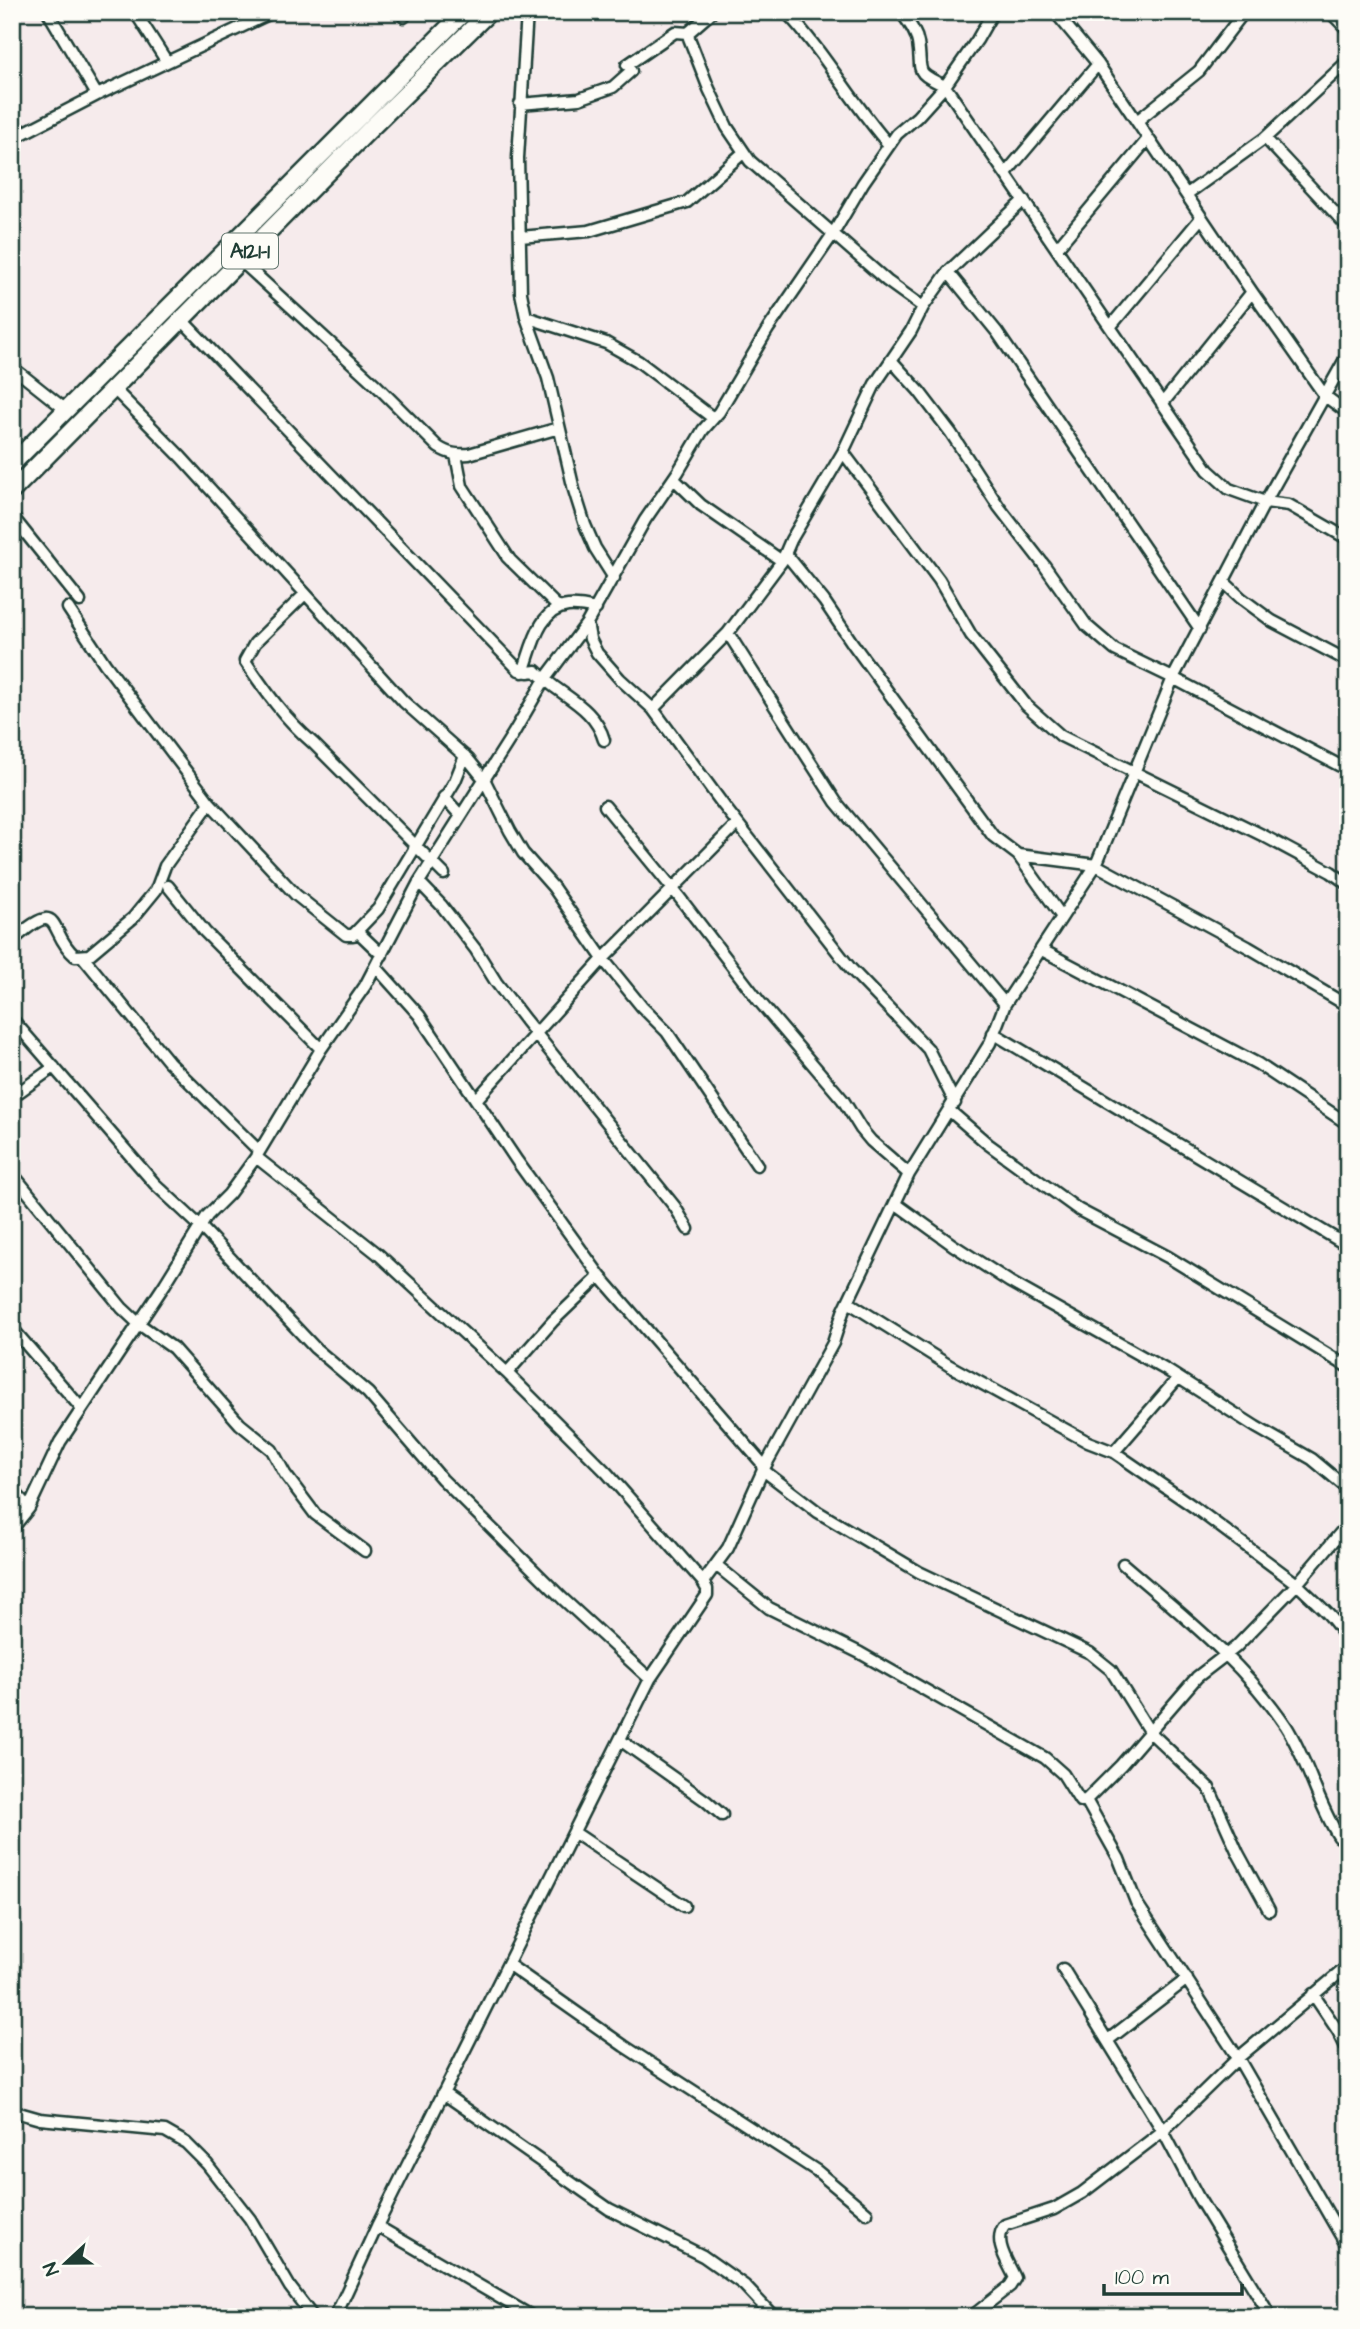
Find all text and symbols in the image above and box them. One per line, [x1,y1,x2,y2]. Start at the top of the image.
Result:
road number: A121-1 [222,233,278,268]
north arrow [32,2228,102,2298]
scale bar [1104,2252,1243,2296]
text: N [37,2258,66,2279]
text: 100 m [1115,2263,1170,2292]

